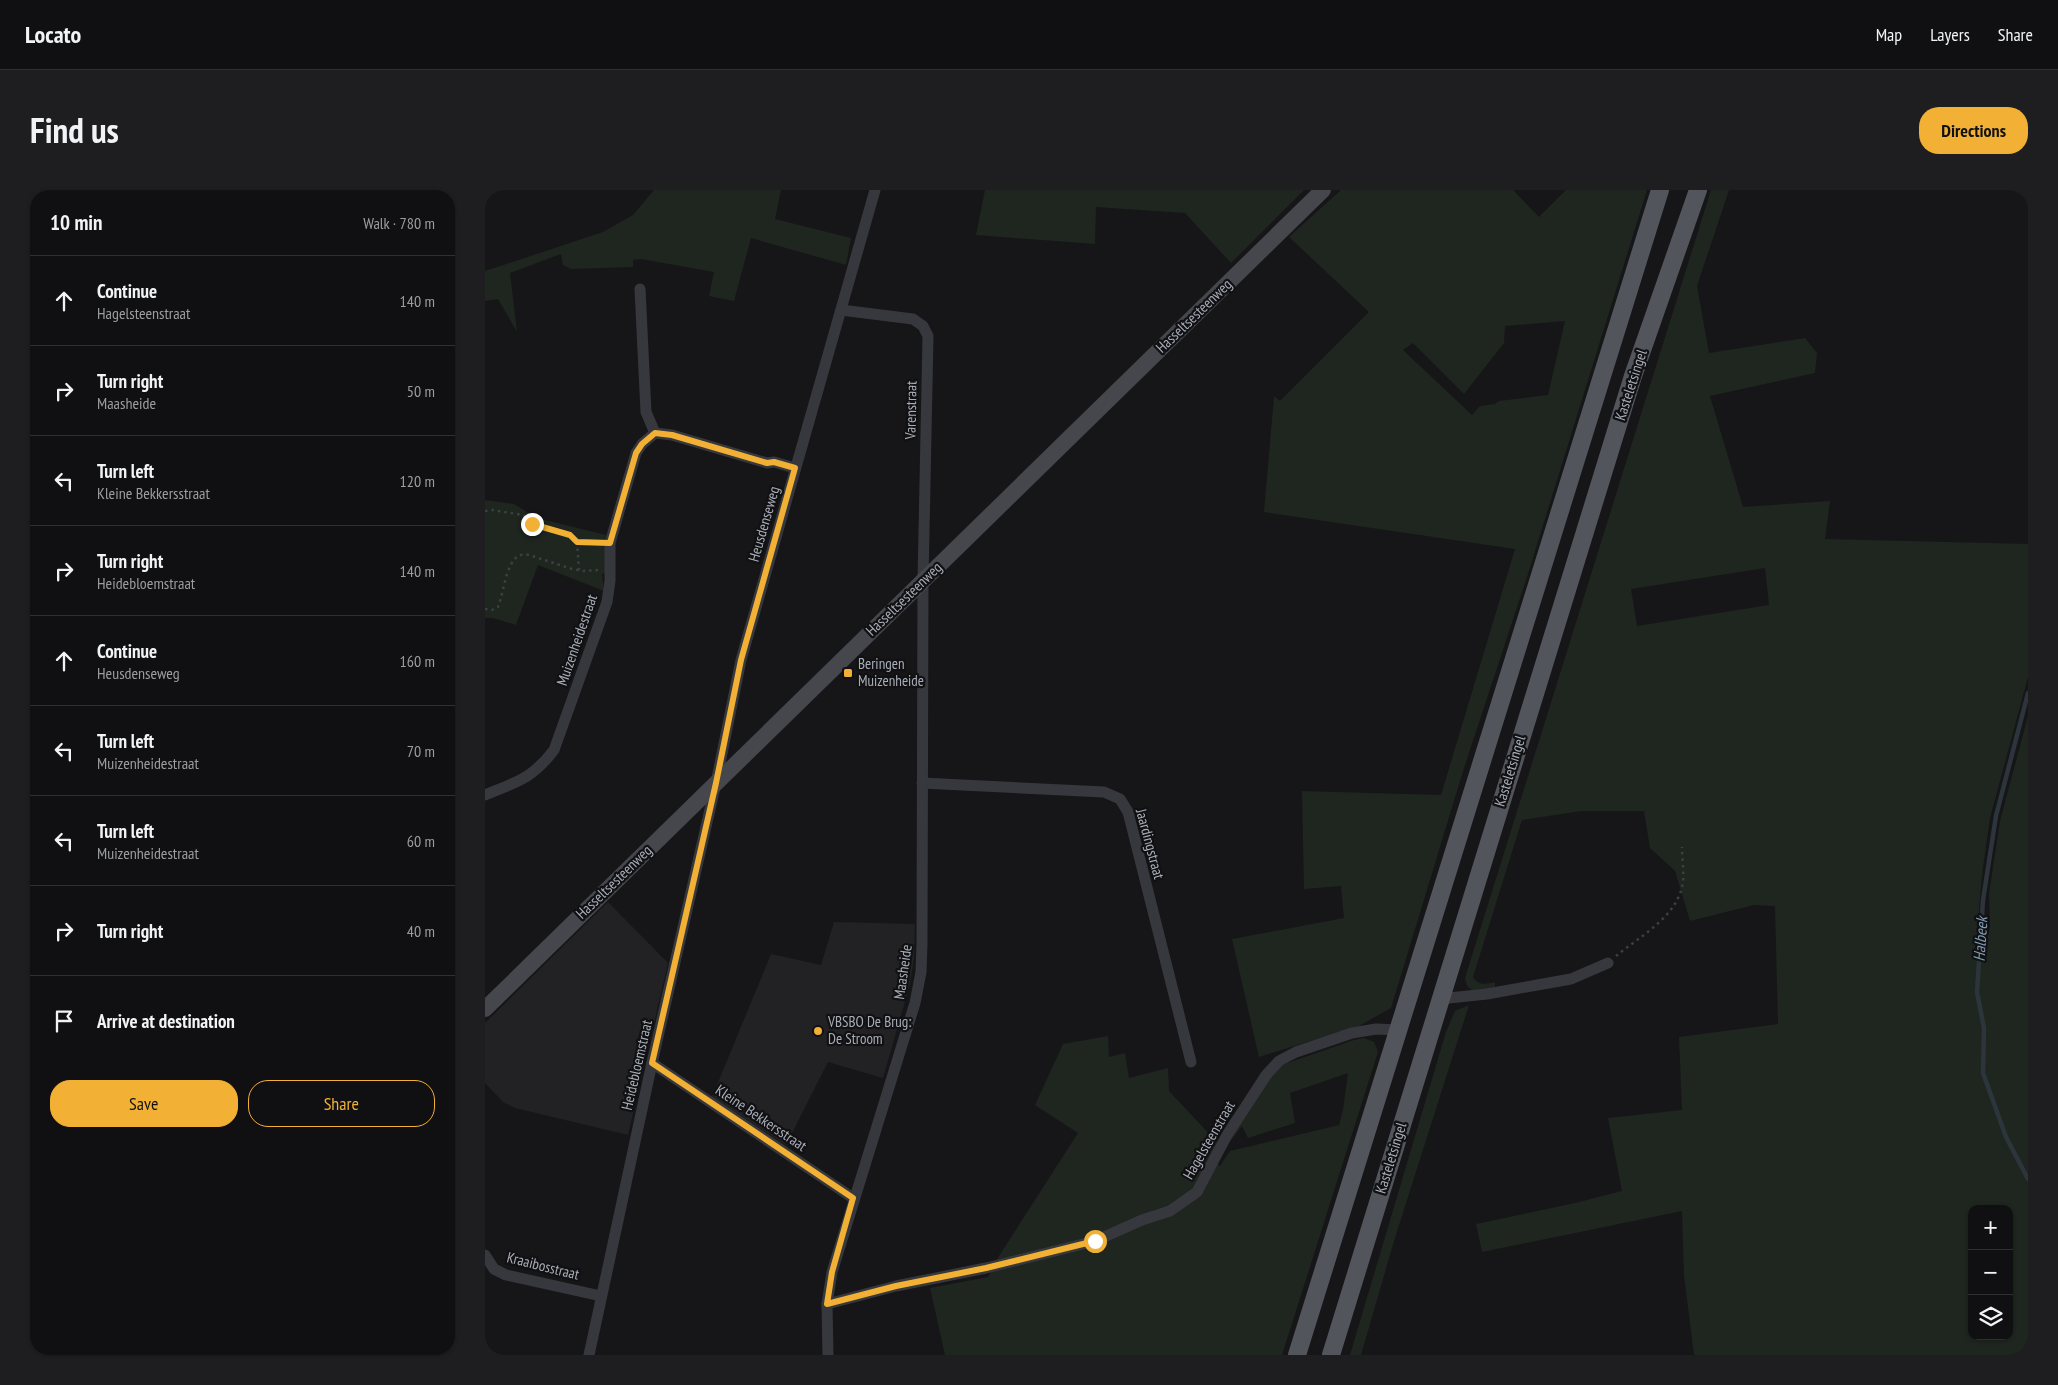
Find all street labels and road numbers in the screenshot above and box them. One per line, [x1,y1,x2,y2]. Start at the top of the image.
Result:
street label: Hasseltsesteenweg [1152,275,1236,357]
street label: Kasteletsingel [1610,347,1651,423]
street label: Varenstraat [900,381,921,440]
street label: Heusdenseweg [744,484,783,564]
street label: Hasseltsesteenweg [862,558,946,640]
street label: Muizenheidestraat [552,592,601,688]
street label: Kasteletsingel [1490,733,1529,809]
street label: Jaardingstraat [1132,806,1169,881]
street label: Hasseltsesteenweg [572,841,656,923]
street label: Maasheide [889,943,916,1001]
street label: Heidebloemstraat [617,1018,656,1112]
street label: Kleine Bekkersstraat [712,1080,810,1155]
street label: Hagelsteenstraat [1178,1097,1239,1182]
street label: Kasteletsingel [1371,1120,1410,1196]
street label: Kraaibosstraat [505,1247,581,1284]

